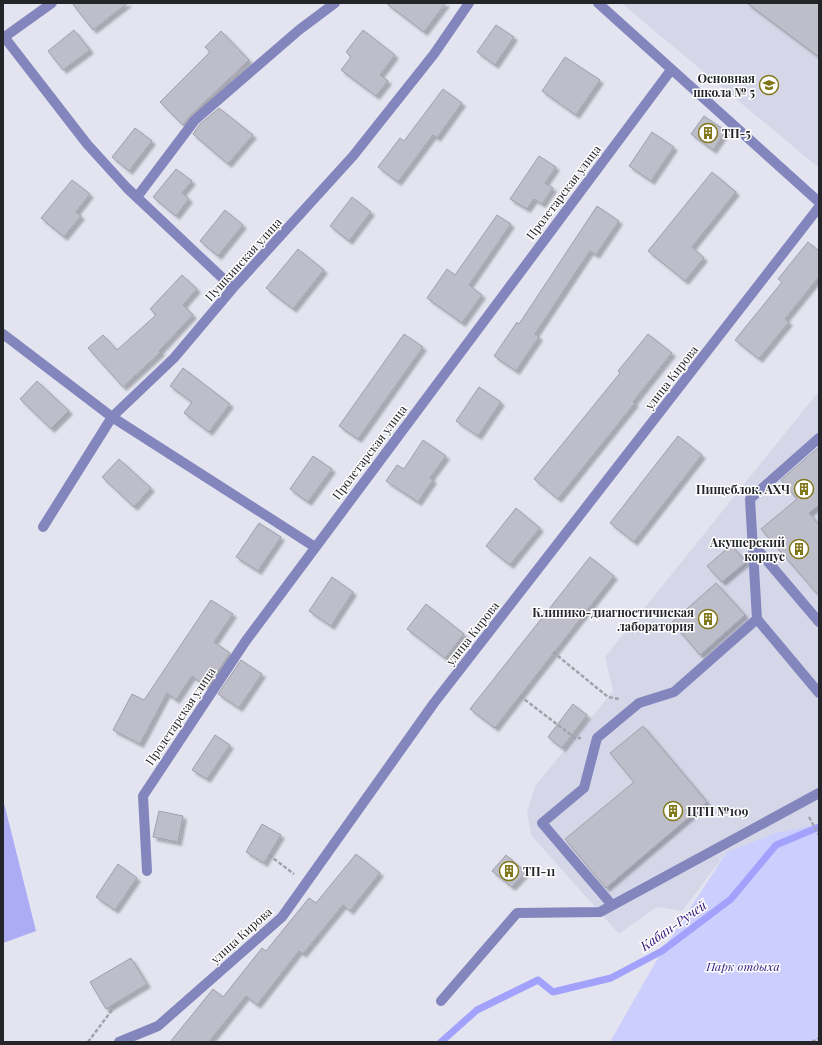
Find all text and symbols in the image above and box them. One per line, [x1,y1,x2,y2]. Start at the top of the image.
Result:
place label: Основная школа № 5 [693,70,755,100]
school or university icon: Основная школа № 5 [758,74,780,96]
building icon: ТП-5 [697,122,719,144]
place label: ТП-5 [722,125,751,141]
street label: Пролетарская улица [522,141,604,243]
street label: Пушкинская улица [201,214,285,304]
street label: улица Кирова [640,342,701,413]
street label: Пролетарская улица [328,401,410,503]
building icon: Пищеблок, АХЧ [793,478,815,500]
place label: Пищеблок, АХЧ [696,481,790,497]
place label: Акушерский корпус [709,534,785,564]
building icon: Акушерский корпус [788,538,810,560]
street label: улица Кирова [441,598,502,669]
place label: Клинико-диагностичиская лаборатория [532,604,694,634]
building icon: Клинико-диагностичиская лаборатория [697,608,719,630]
street label: Пролетарская улица [141,664,219,768]
building icon: ЦТП №109 [662,800,684,822]
place label: ЦТП №109 [687,803,749,819]
building icon: ТП-11 [498,860,520,882]
place label: ТП-11 [523,863,556,879]
water label: Кабан-Ручей [636,896,710,955]
street label: улица Кирова [206,903,275,967]
park label: Парк отдыха [705,958,780,974]

